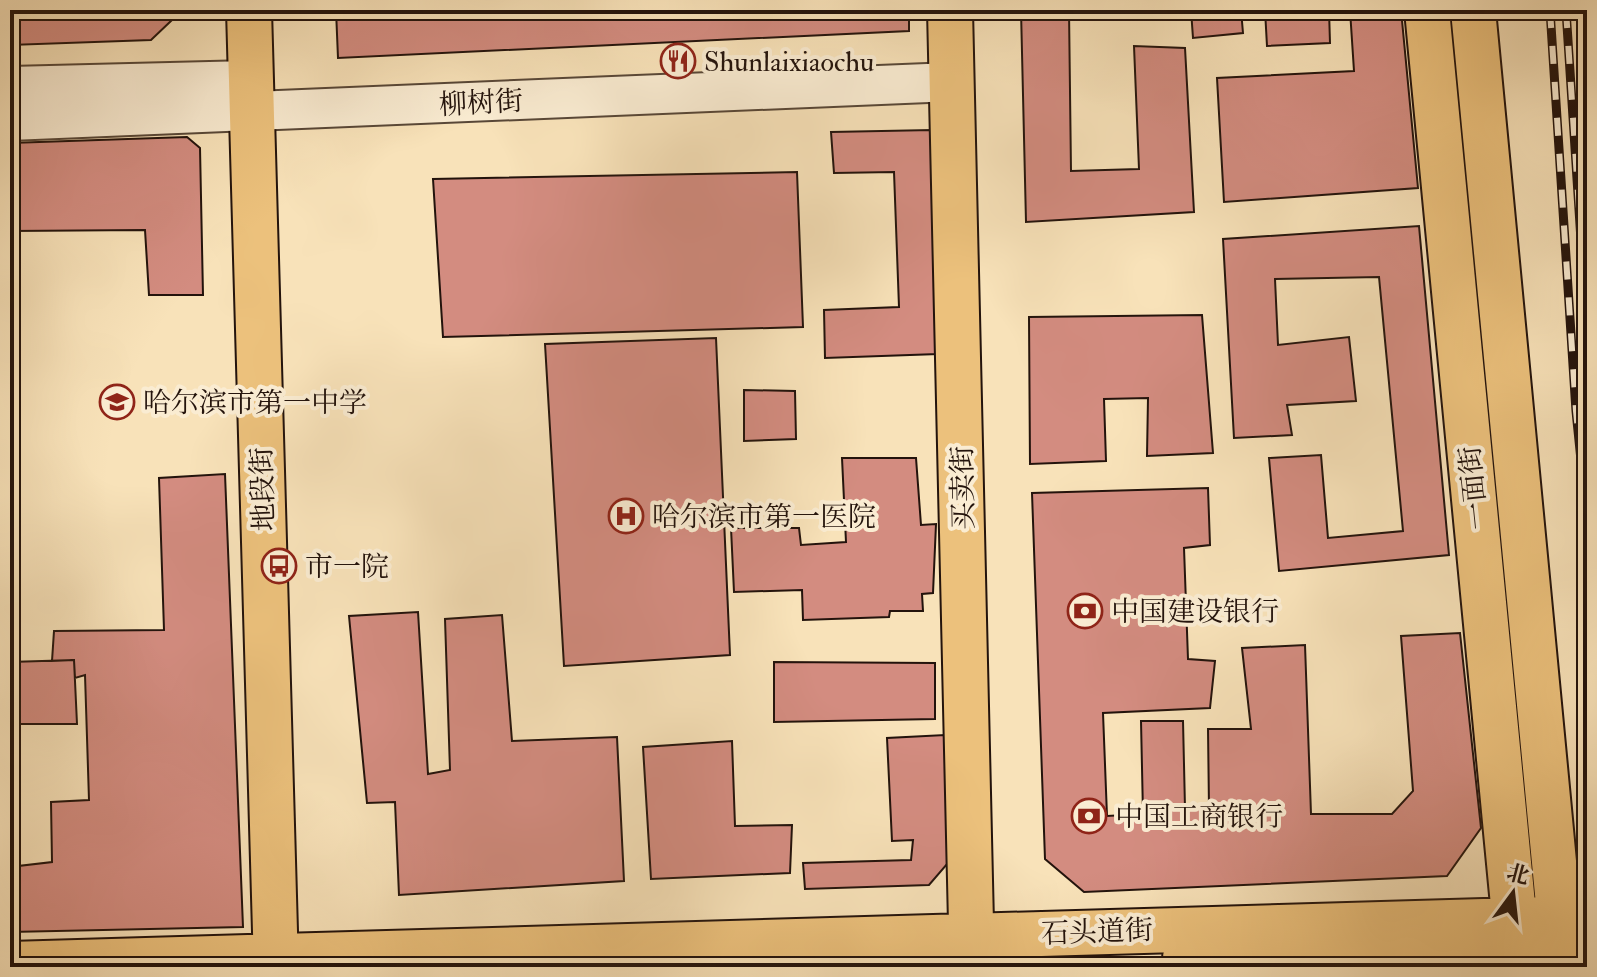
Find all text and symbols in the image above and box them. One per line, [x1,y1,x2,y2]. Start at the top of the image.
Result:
restaurant icon: Shunlaixiaochu [659,42,697,80]
place label: Shunlaixiaochu [704,45,874,80]
street label: 柳树街 [438,84,524,123]
school or university icon: 哈尔滨市第一中学 [98,383,136,421]
place label: 哈尔滨市第一中学 [143,386,367,421]
street label: 一面街 [1453,444,1496,531]
street label: 地段街 [245,446,282,532]
street label: 买卖街 [945,446,982,530]
hospital icon: 哈尔滨市第一医院 [607,497,645,535]
place label: 哈尔滨市第一医院 [652,500,876,535]
bus stop icon: 市一院 [260,547,298,585]
place label: 市一院 [305,550,389,585]
bank icon: 中国建设银行 [1066,592,1104,630]
place label: 中国建设银行 [1111,595,1279,630]
bank icon: 中国工商银行 [1070,797,1108,835]
place label: 中国工商银行 [1115,800,1283,835]
north arrow [1473,853,1553,933]
text: 北 [1504,858,1532,891]
street label: 石头道街 [1040,913,1154,952]

